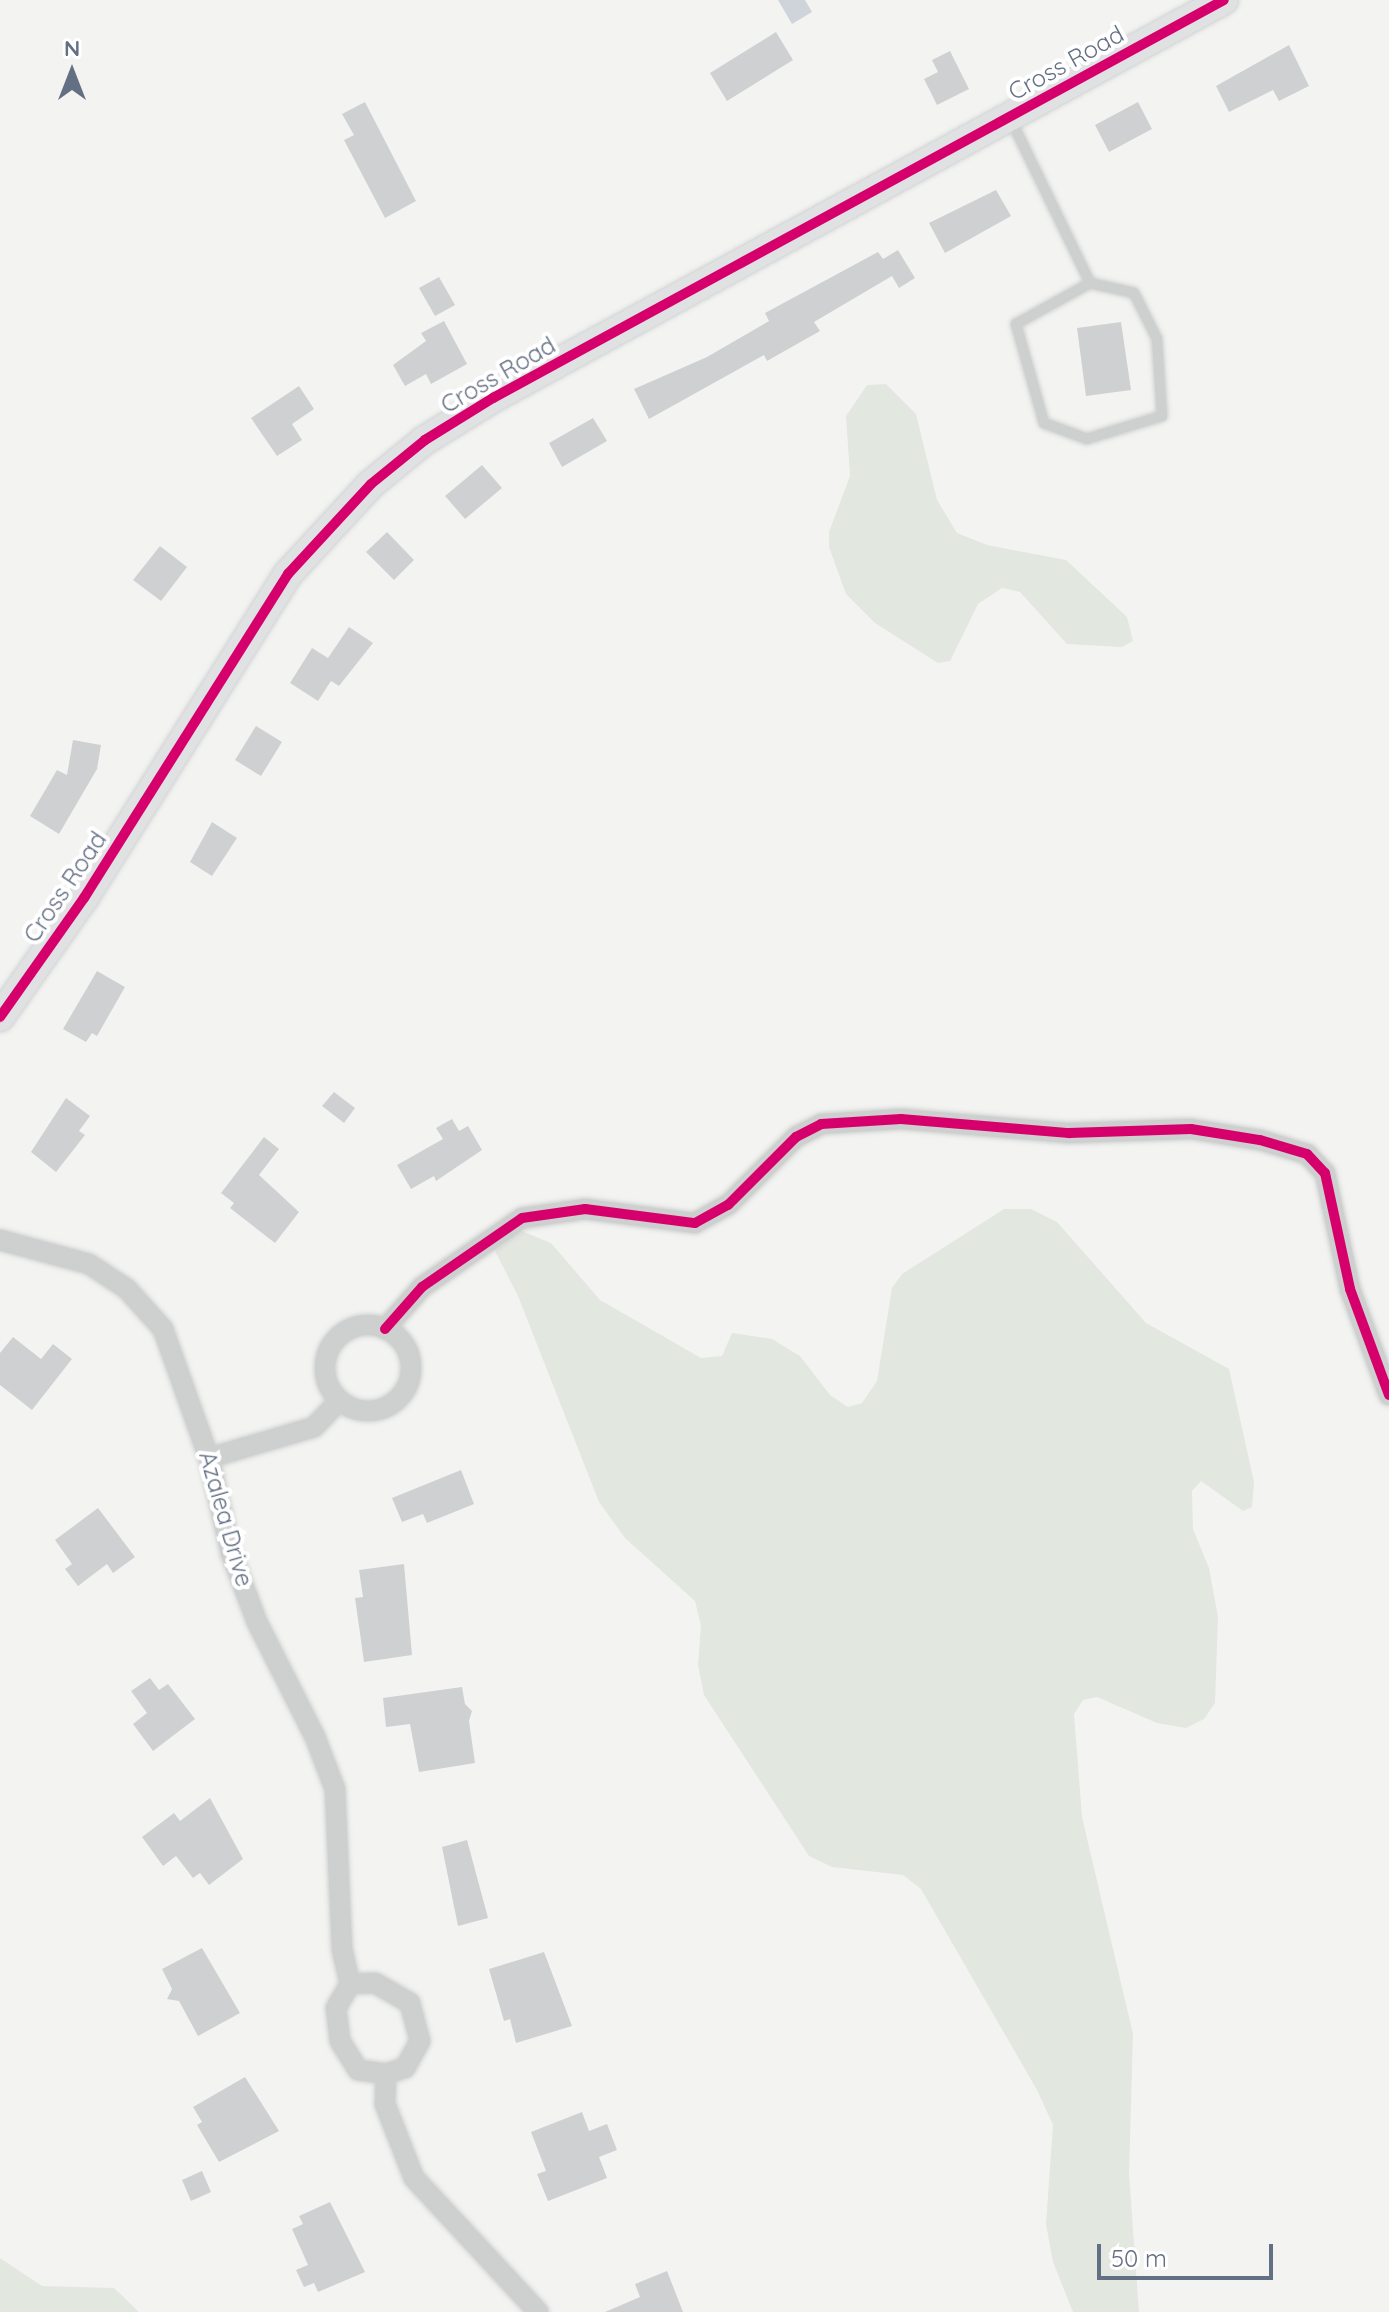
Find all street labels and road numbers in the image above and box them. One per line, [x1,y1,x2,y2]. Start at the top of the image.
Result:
street label: Cross Road [1003,20,1129,106]
street label: Cross Road [436,331,560,419]
street label: Cross Road [17,826,113,948]
street label: Azalea Drive [193,1448,259,1590]

